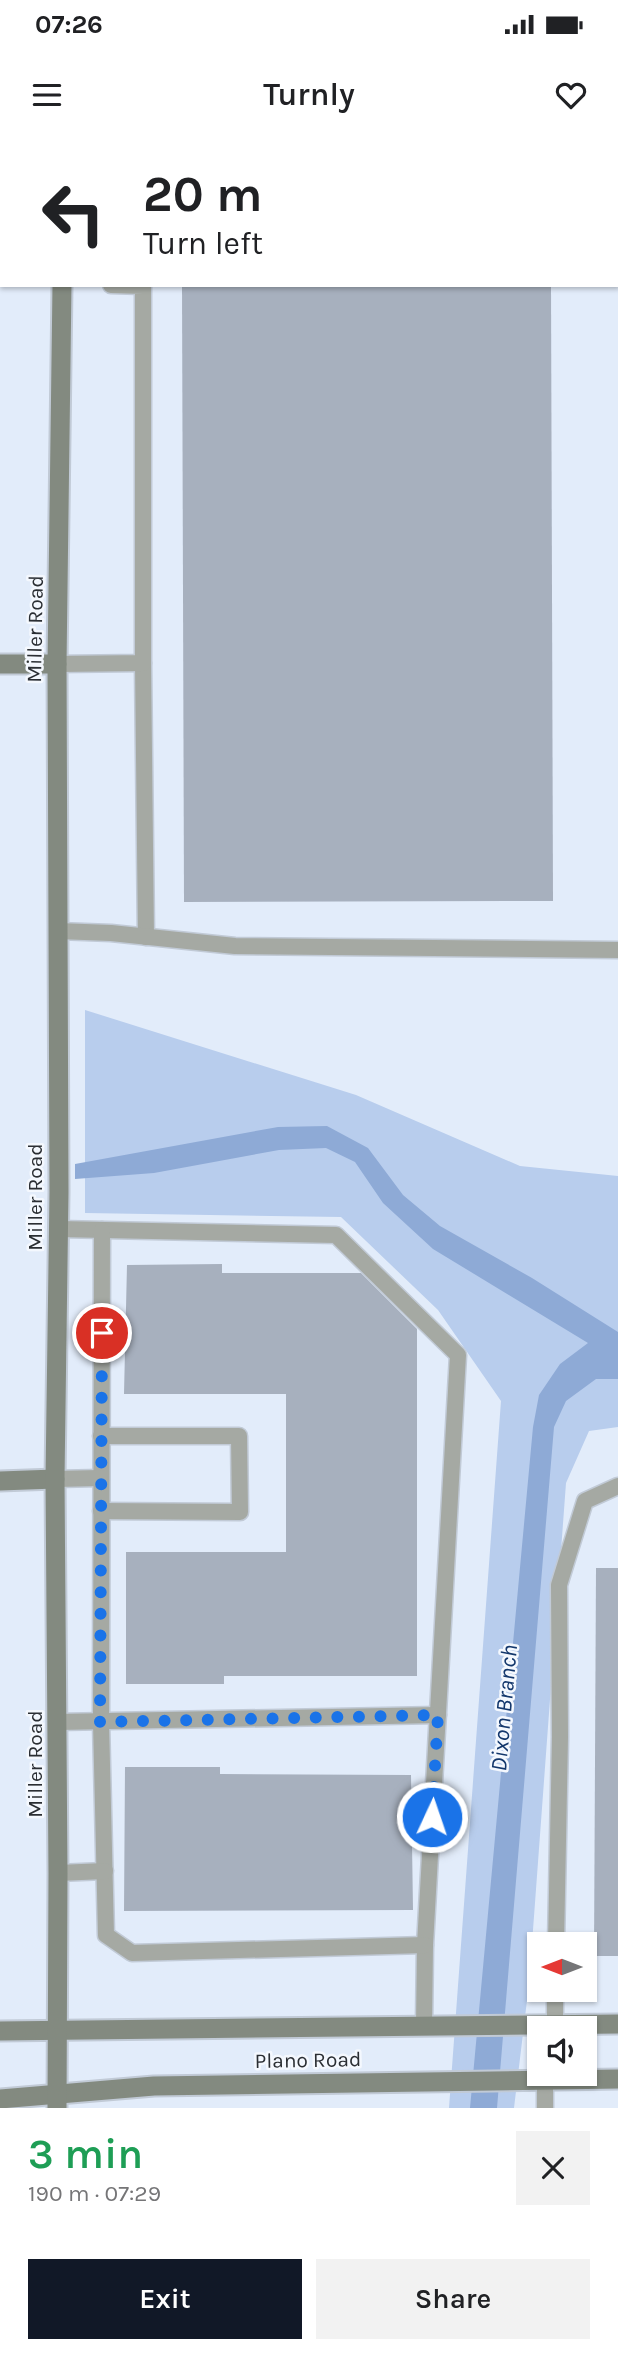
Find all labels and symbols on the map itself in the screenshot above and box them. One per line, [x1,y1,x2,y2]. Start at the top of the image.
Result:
street label: Miller Road [22,575,48,683]
street label: Miller Road [23,1143,47,1251]
pin [72,1303,132,1363]
water label: Dixon Branch [485,1643,523,1773]
street label: Miller Road [23,1710,47,1818]
position arrow [395,1780,469,1854]
north arrow [527,1932,597,2002]
street label: Plano Road [255,2047,361,2073]

